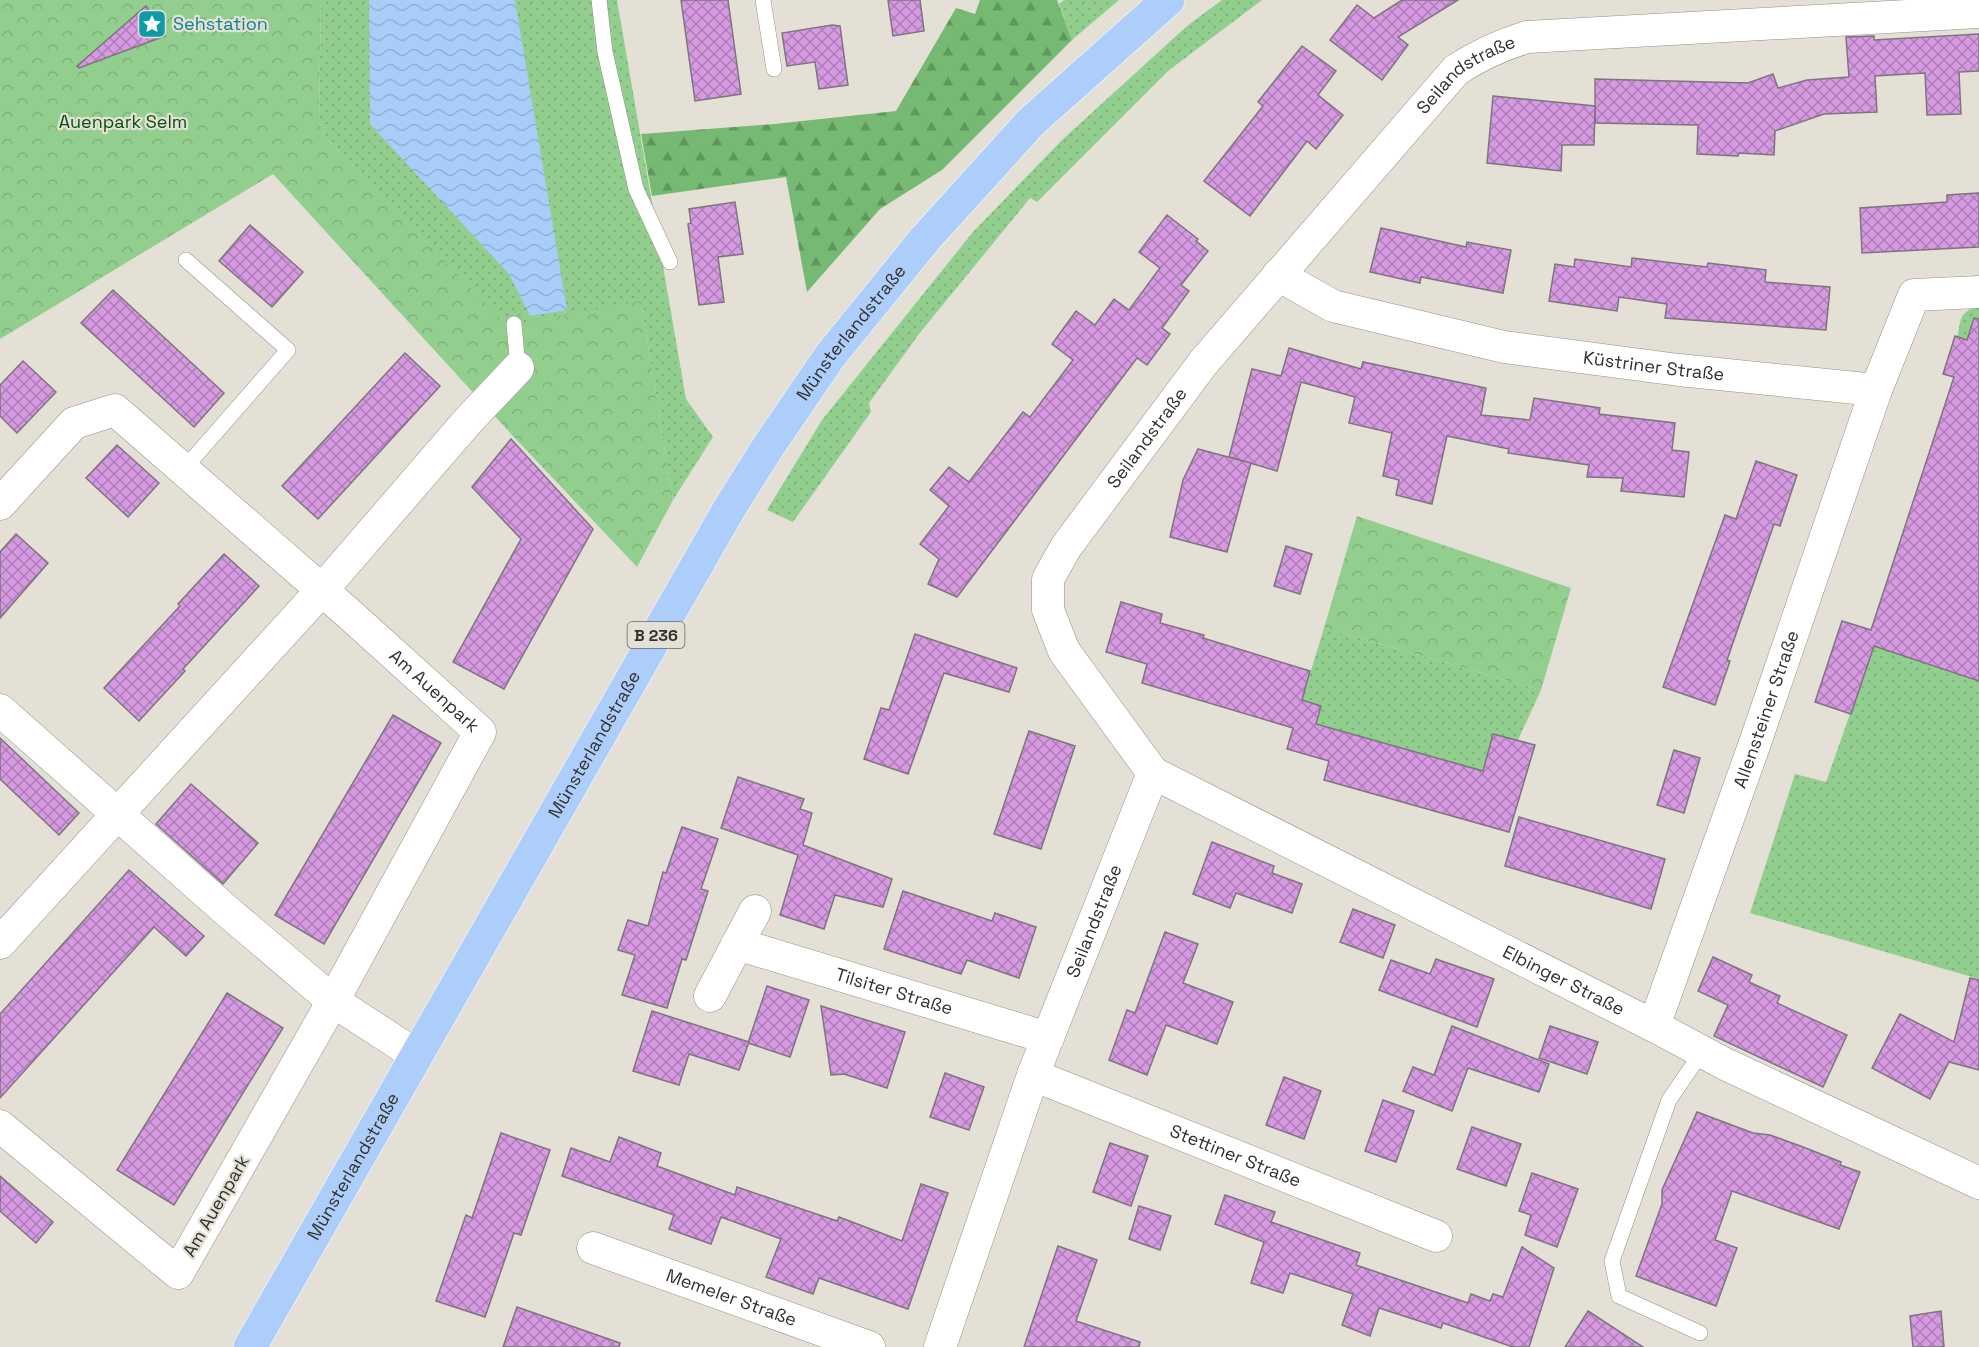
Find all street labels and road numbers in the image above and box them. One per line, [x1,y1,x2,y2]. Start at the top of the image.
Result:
street label: Seilandstraße [1411,30,1518,119]
street label: Münsterlandstraße [791,260,911,405]
street label: Küstriner Straße [1582,346,1725,386]
street label: Seilandstraße [1102,383,1192,493]
road number: B 236 [628,622,684,648]
street label: Allensteiner Straße [1728,627,1804,791]
street label: Am Auenpark [385,644,485,737]
street label: Münsterlandstraße [543,666,645,822]
street label: Seilandstraße [1061,861,1126,981]
street label: Elbinger Straße [1499,940,1629,1020]
street label: Tilsiter Straße [833,962,956,1020]
street label: Münsterlandstraße [302,1088,404,1244]
street label: Stettiner Straße [1167,1119,1305,1192]
street label: Am Auenpark [177,1151,254,1261]
street label: Memeler Straße [663,1263,800,1331]

